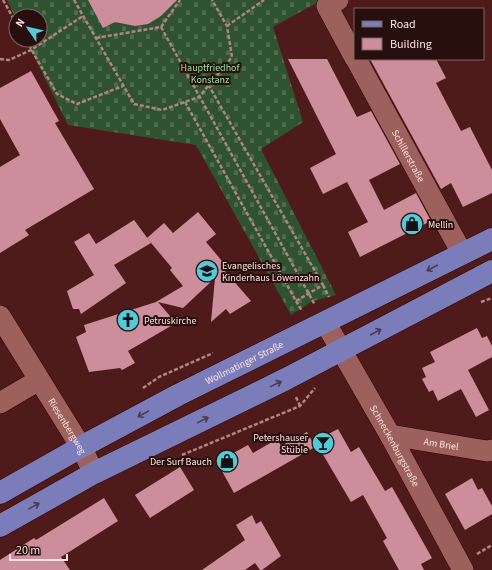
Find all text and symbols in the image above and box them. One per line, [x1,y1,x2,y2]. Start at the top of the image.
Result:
north arrow [8,8,48,48]
legend [354,8,484,60]
text: N [12,15,28,30]
text: Road [390,16,416,33]
text: Building [390,36,432,53]
park label: Hauptfriedhof Konstanz [181,61,240,87]
street label: Schillerstraße [388,127,428,185]
shop icon: Mellin [399,211,425,237]
place label: Mellin [428,218,453,232]
school or university icon: Evangelisches Kinderhaus Löwenzahn [194,258,220,284]
place label: Evangelisches Kinderhaus Löwenzahn [222,259,320,285]
one-way arrow [426,265,438,272]
church icon: Petruskirche [115,307,141,333]
place label: Petruskirche [144,314,197,328]
one-way arrow [369,328,381,336]
street label: Wollmatinger Straße [203,338,286,388]
one-way arrow [270,380,282,387]
street label: Riesenbergweg [44,395,89,457]
street label: Schneckenburgstraße [366,402,423,489]
one-way arrow [137,410,149,418]
one-way arrow [196,416,208,423]
bar icon: Petershauser Stüble [310,430,336,456]
place label: Petershauser Stüble [253,431,309,457]
street label: Am Briel [423,435,460,454]
shop icon: Der Surf Bauch [214,448,240,474]
place label: Der Surf Bauch [150,455,212,469]
one-way arrow [28,502,40,510]
scale bar [10,536,67,562]
text: 20 m [16,542,40,559]

